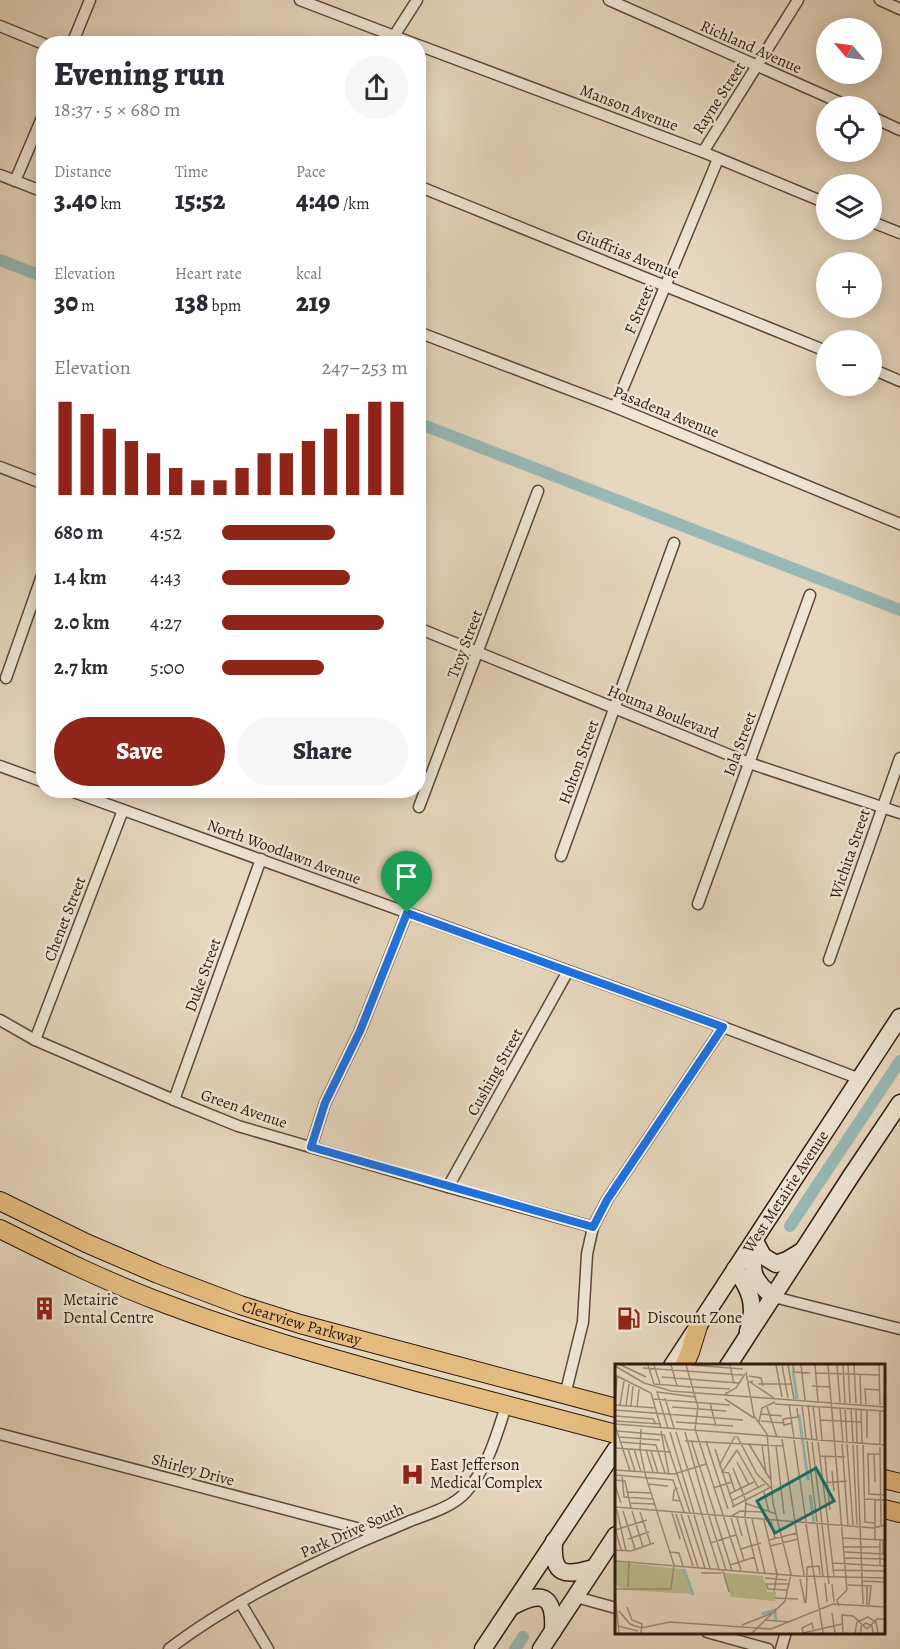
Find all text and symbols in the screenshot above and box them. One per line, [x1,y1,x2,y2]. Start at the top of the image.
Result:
street label: Richland Avenue [697,15,805,79]
north arrow [816,18,882,84]
map controls [816,18,882,396]
text: Evening run [54,51,225,96]
button: share [345,56,408,119]
street label: Rayne Street [687,58,751,138]
street label: Manson Avenue [577,79,681,137]
text: 18:37 · 5 × 680 m [54,96,181,123]
button: locate [816,96,882,162]
text: Distance [54,161,111,183]
text: Time [175,161,208,183]
text: Pace [296,161,326,183]
button: layers [816,174,882,240]
text: 3.40 [54,183,97,218]
text: 15:52 [175,183,226,218]
text: 4:40 [296,183,340,218]
text: km [97,193,122,215]
text: /km [340,193,369,215]
street label: Giuffrias Avenue [573,223,683,285]
button: + [816,252,882,318]
text: Elevation [54,263,115,285]
text: Heart rate [175,263,242,285]
text: kcal [296,263,322,285]
street label: F Street [619,282,659,338]
text: 30 [54,285,78,320]
text: 138 [175,285,208,320]
text: 219 [296,285,330,320]
text: m [78,295,95,317]
text: bpm [208,295,241,317]
button: − [816,330,882,396]
text: Elevation [54,354,131,381]
text: 247–253 m [322,354,408,381]
street label: Pasadena Avenue [610,381,722,443]
text: 680 m [54,519,103,546]
text: 4:52 [150,519,182,546]
text: 1.4 km [54,564,107,591]
text: 4:43 [150,564,181,591]
street label: Troy Street [442,607,488,681]
text: 2.0 km [54,609,110,636]
text: 4:27 [150,609,182,636]
text: 2.7 km [54,654,108,681]
text: 5:00 [150,654,185,681]
street label: Houma Boulevard [604,680,722,745]
street label: Iola Street [718,709,762,779]
button: Save [54,717,225,786]
button: Share [237,717,408,786]
street label: Holton Street [554,717,604,807]
street label: Wichita Street [824,806,876,903]
street label: North Woodlawn Avenue [204,814,364,890]
pin [381,851,432,913]
icon: arrive [390,860,423,893]
street label: Chenet Street [39,873,91,965]
street label: Duke Street [179,935,227,1015]
street label: Cushing Street [462,1024,528,1120]
street label: Green Avenue [198,1084,290,1134]
street label: West Metairie Avenue [737,1126,834,1258]
place label: Metairie Dental Centre [63,1289,154,1329]
street label: Clearview Parkway [239,1295,365,1351]
building icon: Metairie Dental Centre [32,1296,58,1322]
fuel station icon: Discount Zone [616,1305,642,1331]
place label: Discount Zone [647,1307,742,1329]
inset map [615,1364,885,1634]
street label: Shirley Drive [149,1448,237,1492]
place label: East Jefferson Medical Complex [430,1454,543,1494]
hospital icon: East Jefferson Medical Complex [399,1461,425,1487]
street label: Park Drive South [297,1498,408,1564]

